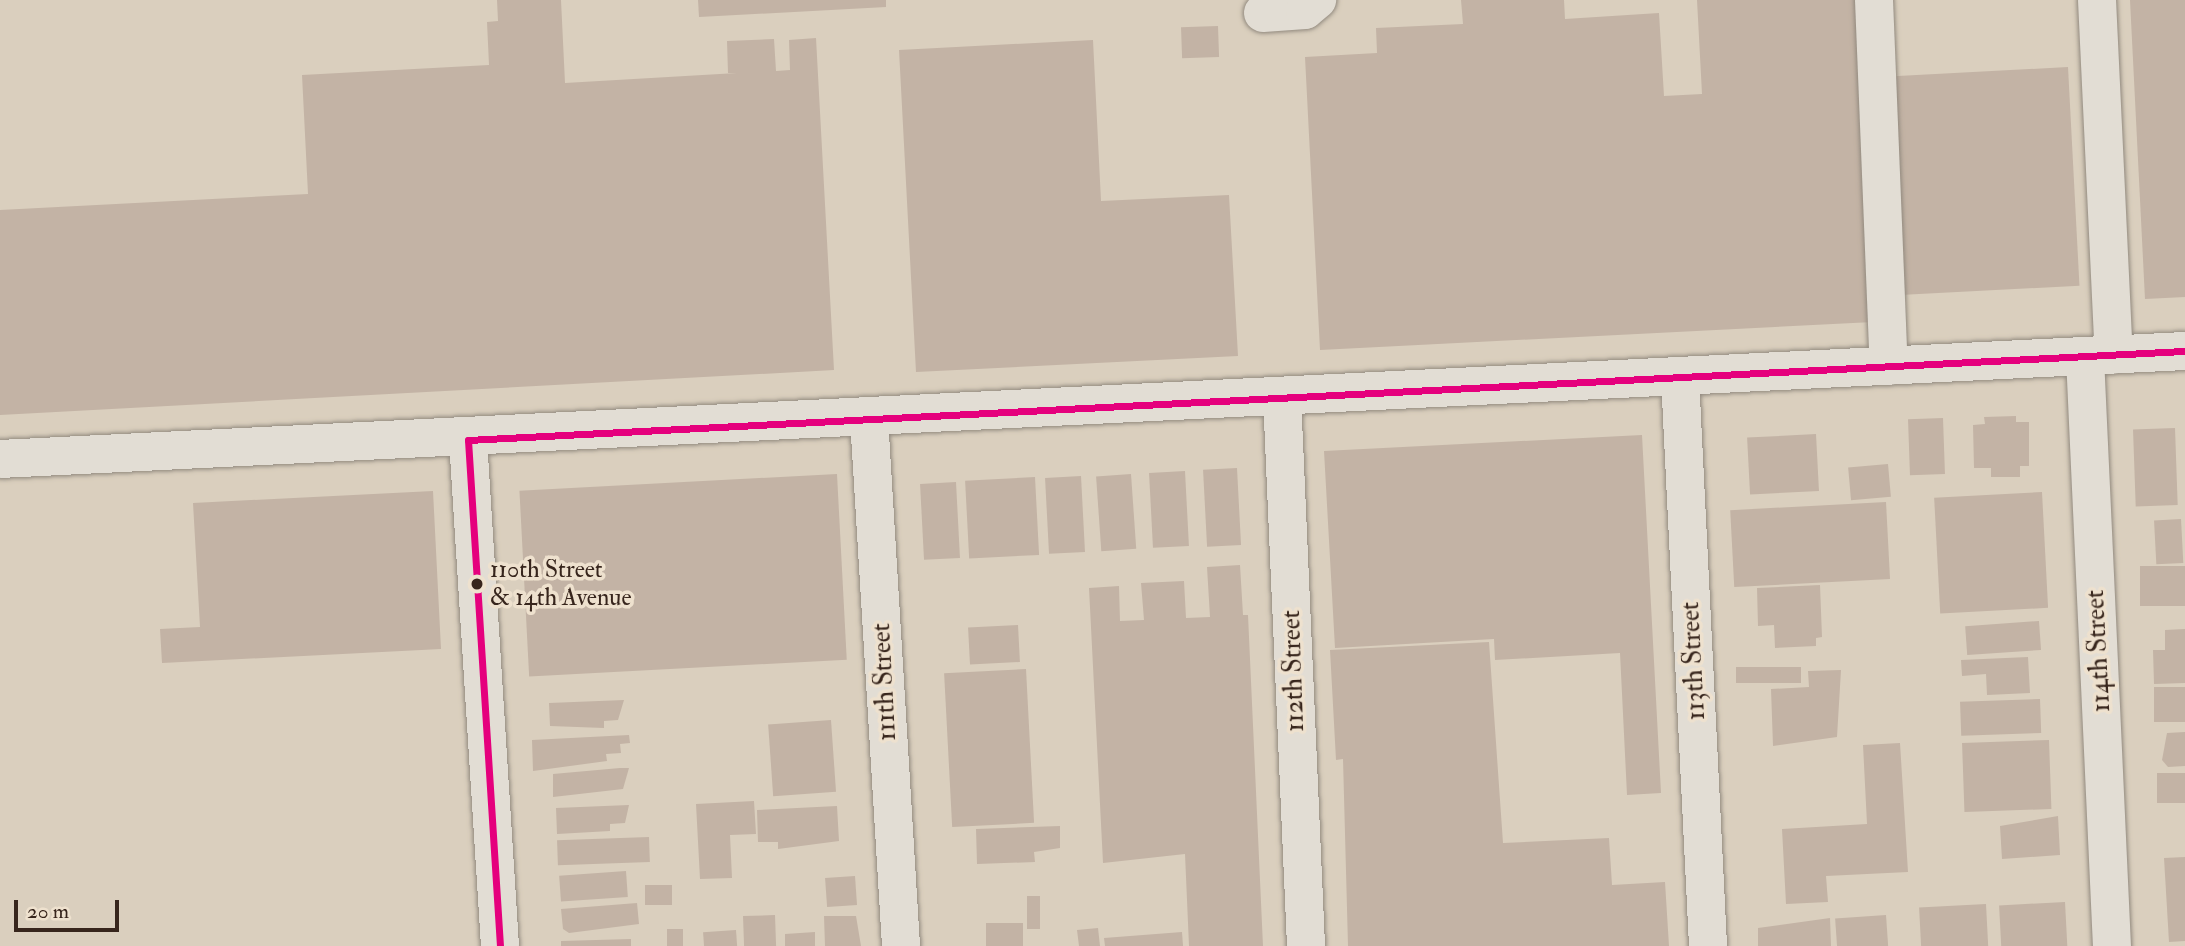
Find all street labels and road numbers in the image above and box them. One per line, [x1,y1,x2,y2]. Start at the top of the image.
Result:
street label: 114th Street [2080,589,2118,713]
street label: 113th Street [1675,601,1713,721]
street label: 112th Street [1276,610,1312,732]
street label: 111th Street [866,622,904,742]

